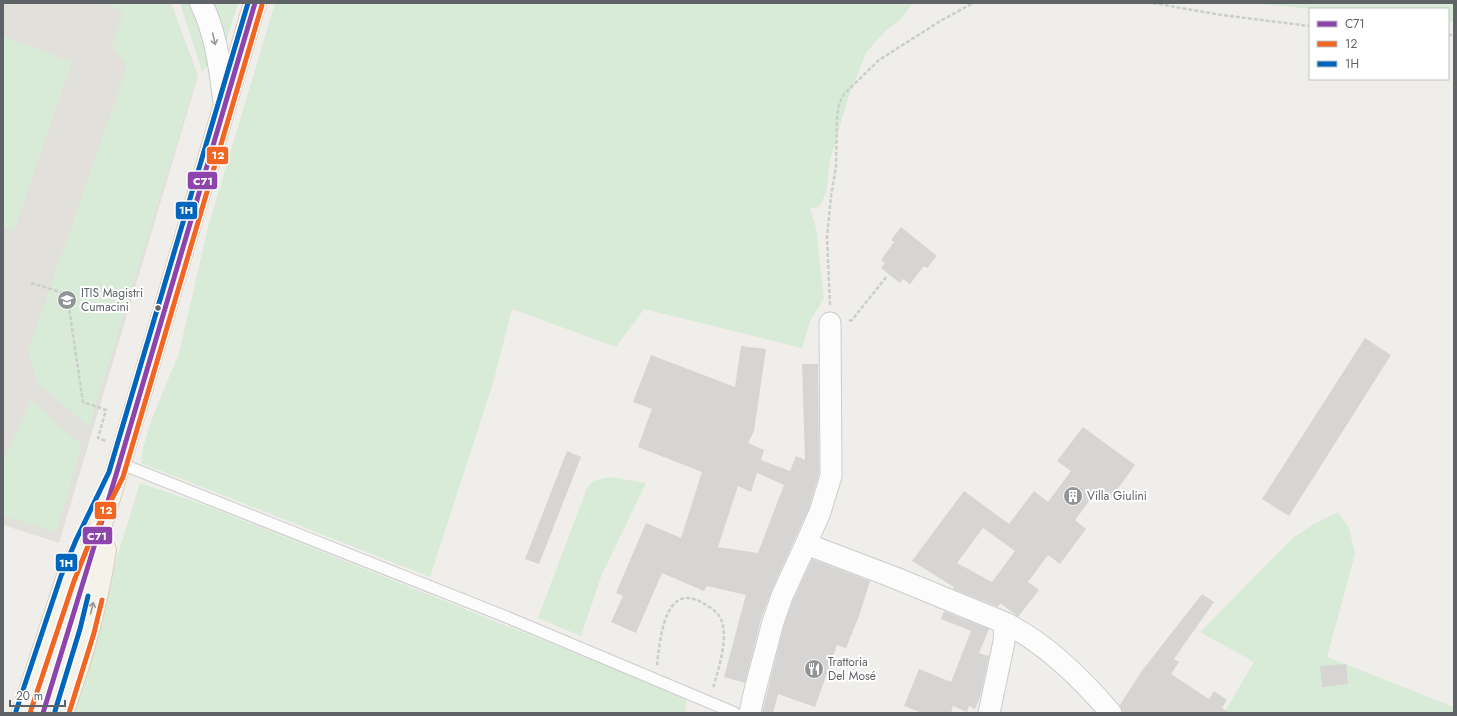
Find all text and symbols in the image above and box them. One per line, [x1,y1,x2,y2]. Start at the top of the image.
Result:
legend [1309,8,1449,80]
text: C71 [1345,15,1365,33]
one-way arrow [211,32,219,45]
text: 12 [1345,35,1357,53]
text: 1H [1345,55,1359,73]
line badge: 12 [206,146,229,165]
text: 12 [212,147,224,163]
line badge: C71 [187,171,218,190]
text: C71 [193,173,213,189]
line badge: 1H [175,201,198,220]
text: 1H [179,202,193,218]
place label: ITIS Magistri Cumacini [81,284,143,316]
school or university icon: ITIS Magistri Cumacini [56,289,78,311]
unlabelled marker [153,303,163,313]
building icon: Villa Giulini [1062,485,1084,507]
place label: Villa Giulini [1087,487,1147,505]
line badge: 12 [94,501,117,520]
text: 12 [100,502,112,518]
line badge: C71 [82,526,113,545]
text: C71 [87,528,107,544]
line badge: 1H [55,553,78,572]
text: 1H [59,555,73,571]
one-way arrow [89,602,97,615]
place label: Trattoria Del Mosé [828,653,876,685]
restaurant icon: Trattoria Del Mosé [803,658,825,680]
scale bar [10,682,65,708]
text: 20 m [16,687,43,705]

